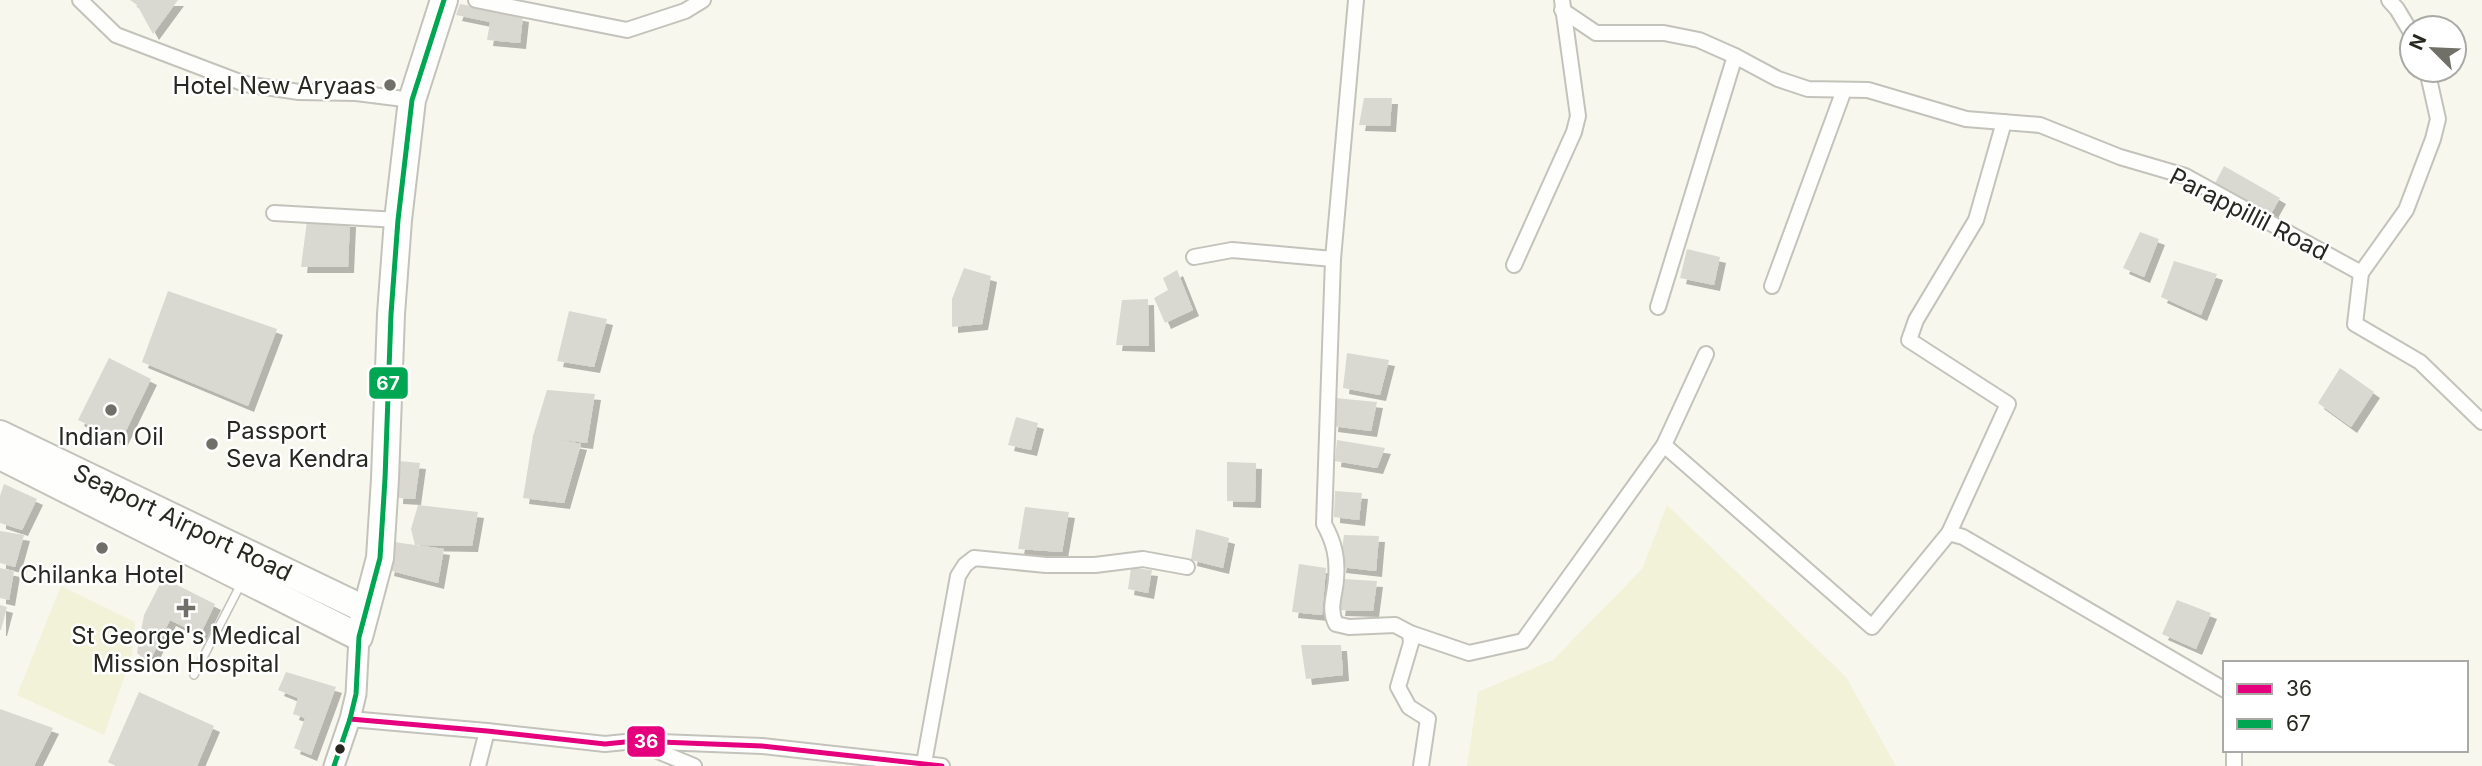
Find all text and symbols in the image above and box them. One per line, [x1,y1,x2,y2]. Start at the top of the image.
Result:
north arrow [2398,14,2468,84]
text: N [2404,31,2431,54]
place label: Hotel New Aryaas [173,71,376,100]
marker: Hotel New Aryaas [382,77,398,93]
street label: Parappillil Road [2165,161,2333,267]
line badge: 67 [368,366,409,400]
text: 67 [376,372,400,395]
marker: Indian Oil [103,402,119,418]
place label: Passport Seva Kendra [226,416,369,473]
place label: Indian Oil [58,422,164,451]
marker: Passport Seva Kendra [204,436,220,452]
street label: Seaport Airport Road [69,457,297,587]
marker: Chilanka Hotel [94,540,110,556]
place label: Chilanka Hotel [20,560,184,589]
marker: St George's Medical Mission Hospital [176,598,196,618]
place label: St George's Medical Mission Hospital [71,621,301,678]
legend [2223,661,2468,752]
text: 36 [2286,676,2312,701]
text: 67 [2286,711,2311,736]
line badge: 36 [626,725,666,758]
text: 36 [634,730,658,753]
unlabelled marker [333,742,347,756]

